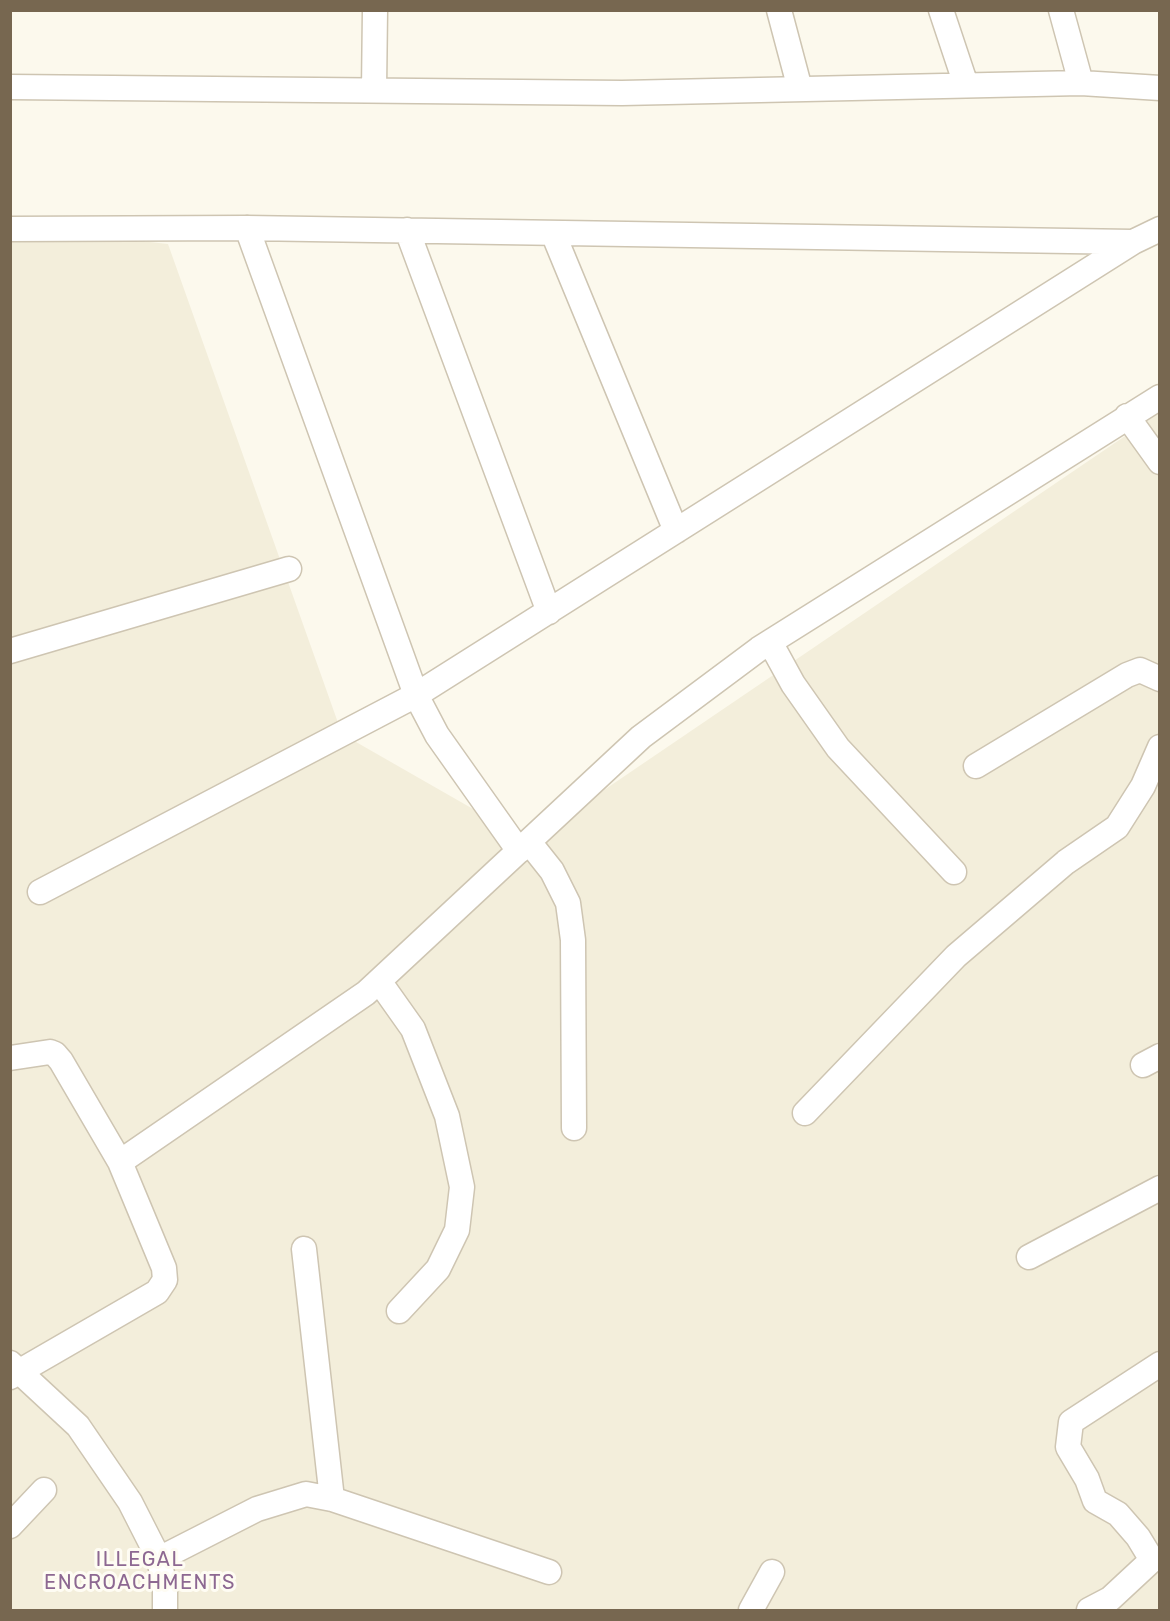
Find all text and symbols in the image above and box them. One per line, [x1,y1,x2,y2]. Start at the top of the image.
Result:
district label: ILLEGAL ENCROACHMENTS [44,1548,236,1595]

